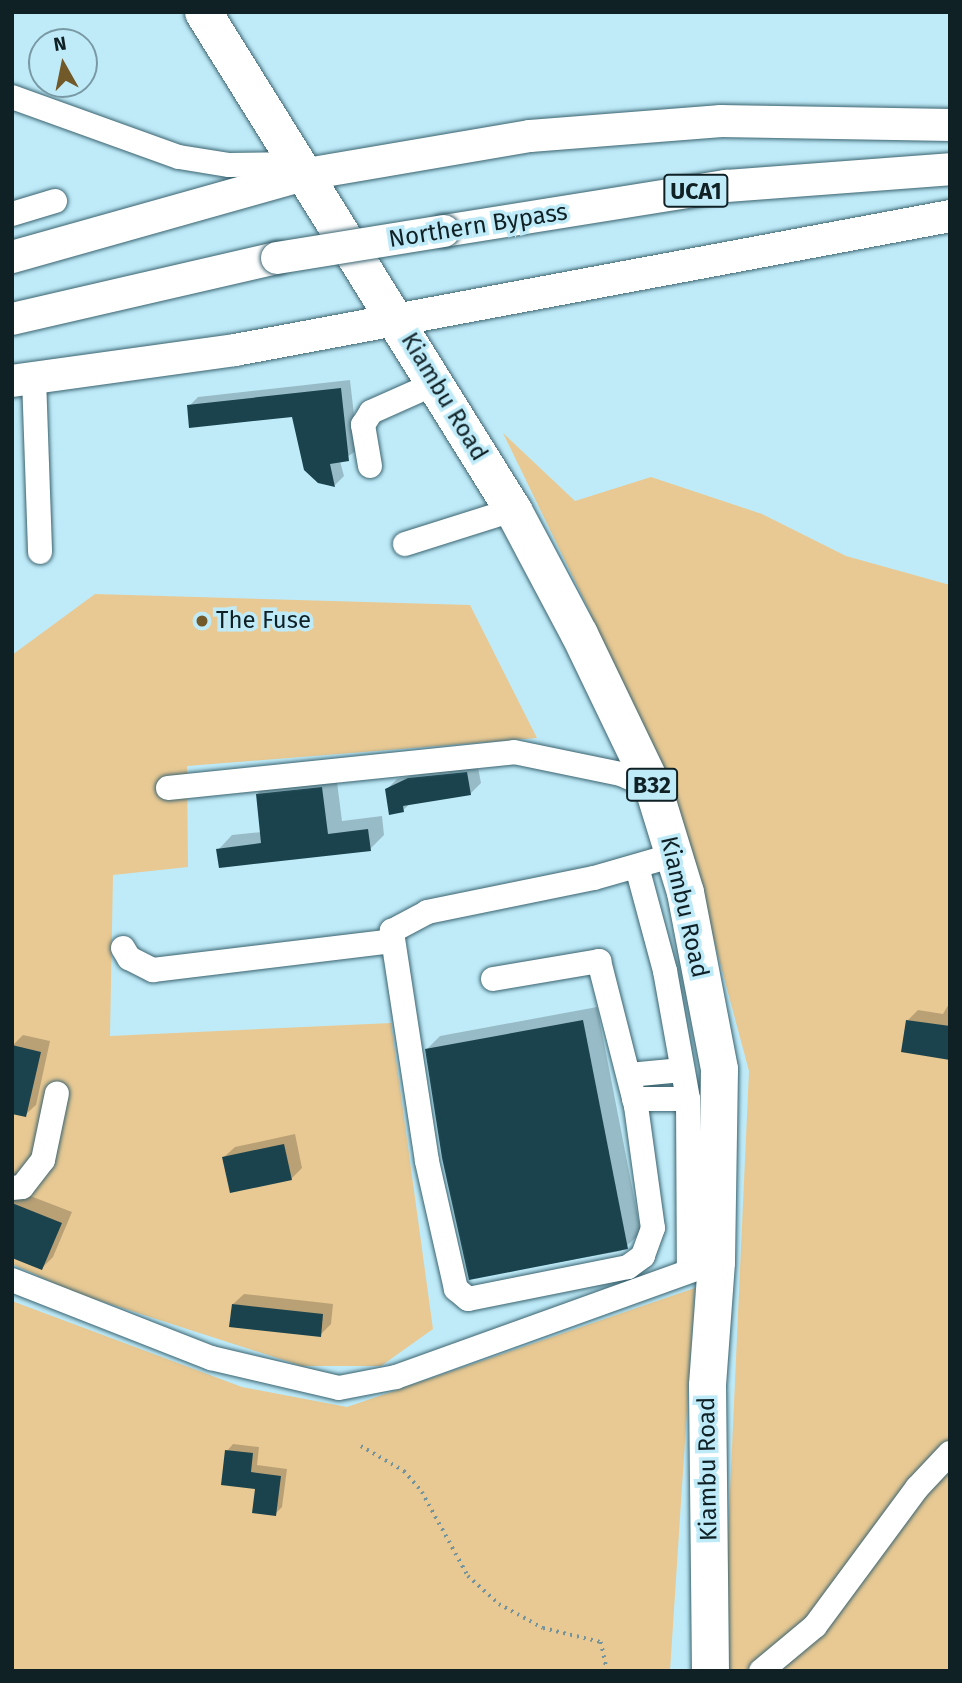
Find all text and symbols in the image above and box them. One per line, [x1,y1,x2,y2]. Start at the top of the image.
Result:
north arrow [28,28,98,98]
text: N [52,31,68,56]
road number: UCA1 [663,172,729,210]
street label: Northern Bypass [387,198,569,254]
street label: Kiambu Road [394,328,494,466]
place label: The Fuse [216,607,311,635]
marker: The Fuse [194,613,210,629]
road number: B32 [626,765,678,804]
street label: Kiambu Road [654,833,714,981]
street label: Kiambu Road [692,1397,724,1541]

